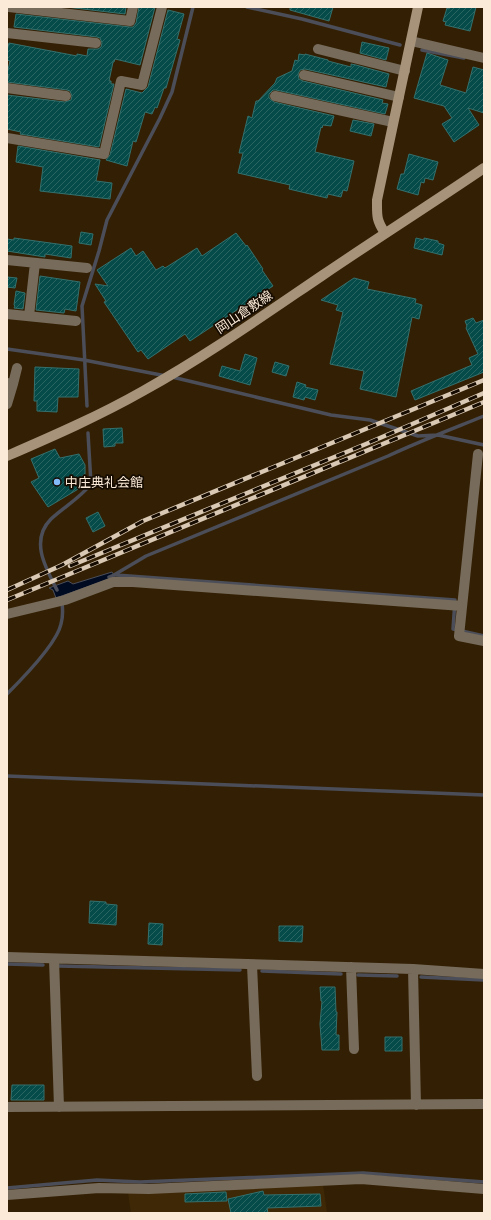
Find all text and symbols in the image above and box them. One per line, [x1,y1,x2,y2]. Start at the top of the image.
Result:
street label: 岡山倉敷線 [213,288,275,336]
place label: 中庄典礼会館 [65,475,143,490]
marker: 中庄典礼会館 [52,477,62,487]

